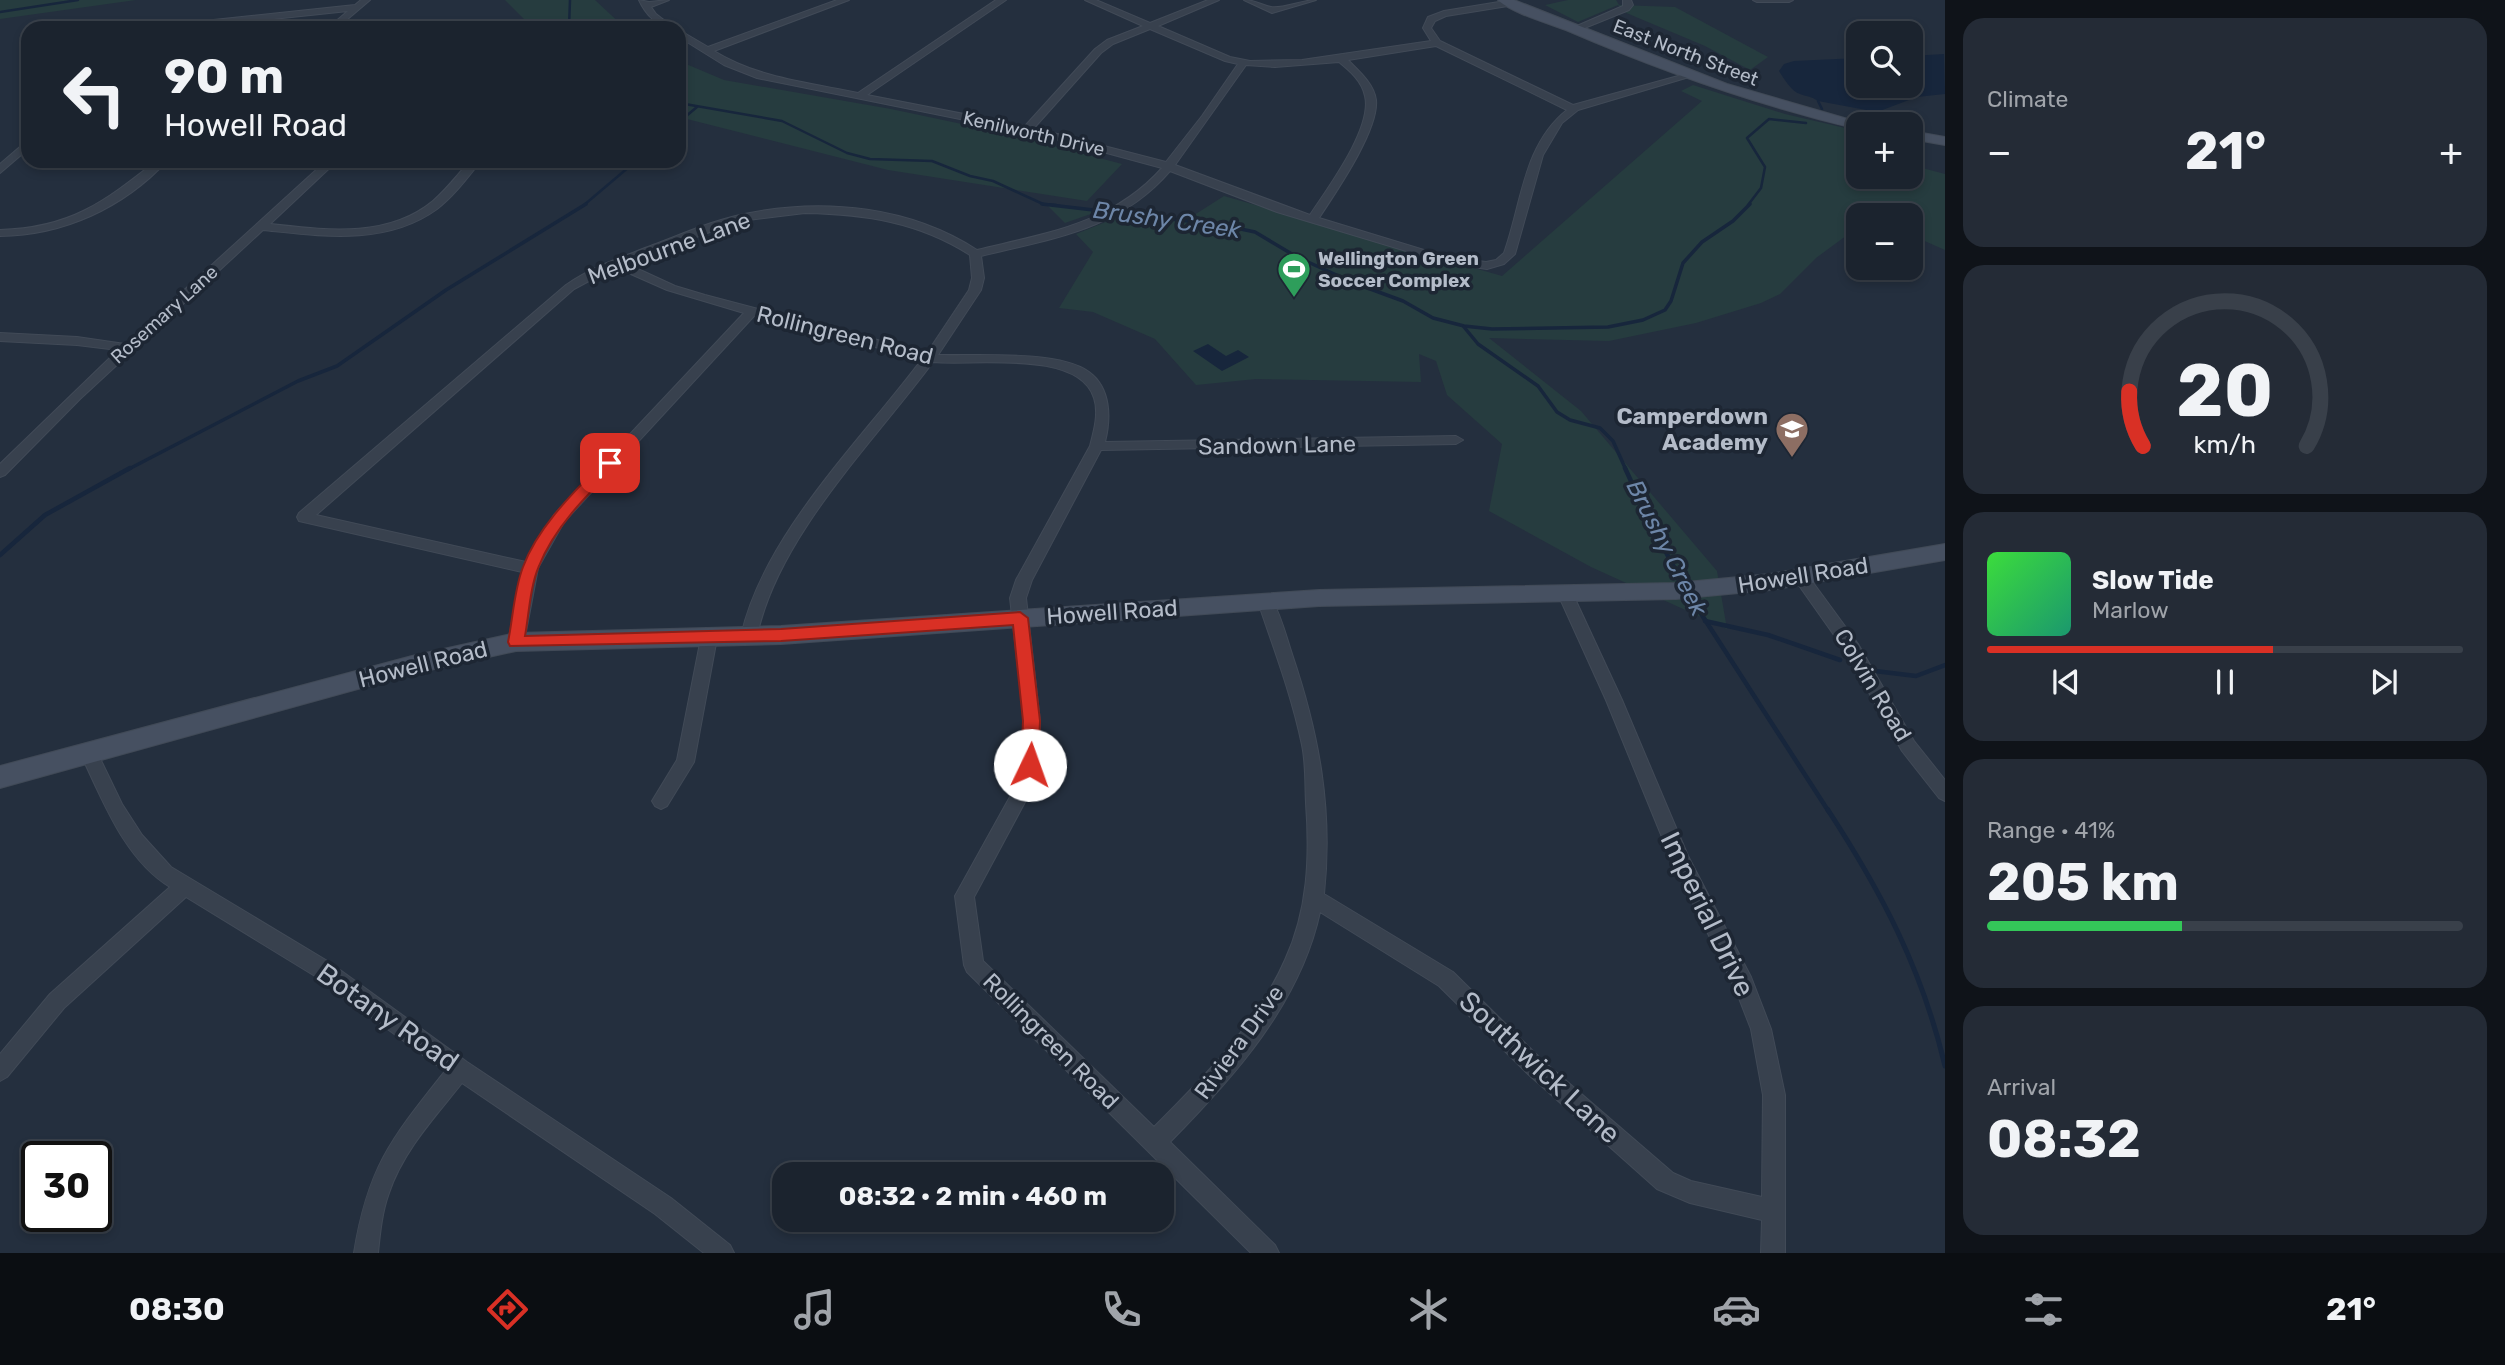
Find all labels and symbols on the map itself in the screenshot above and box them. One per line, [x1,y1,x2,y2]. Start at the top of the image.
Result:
street label: East North Street [1610,14,1762,91]
street label: Kenilworth Drive [961,106,1107,161]
water label: Brushy Creek [1091,196,1243,244]
street label: Melbourne Lane [584,206,754,290]
place label: Wellington Green Soccer Complex [1318,247,1479,292]
sports icon: Wellington Green Soccer Complex [1275,250,1313,299]
street label: Rosemary Lane [106,260,223,368]
street label: Rollingreen Road [754,300,936,370]
place label: Camperdown Academy [1616,402,1768,456]
school or university icon: Camperdown Academy [1773,410,1811,459]
street label: Sandown Lane [1198,430,1356,460]
pin [580,433,640,493]
water label: Brushy Creek [1621,475,1714,621]
street label: Howell Road [1736,551,1870,599]
street label: Howell Road [1045,593,1179,631]
street label: Colvin Road [1828,624,1918,746]
street label: Howell Road [356,634,490,694]
position arrow [993,728,1067,802]
street label: Imperial Drive [1654,827,1762,1002]
street label: Botany Road [310,956,465,1078]
street label: Rollingreen Road [977,967,1125,1115]
street label: Riviera Drive [1188,980,1290,1104]
street label: Southwick Lane [1452,984,1627,1150]
speed limit sign: 30 [21,1141,112,1232]

